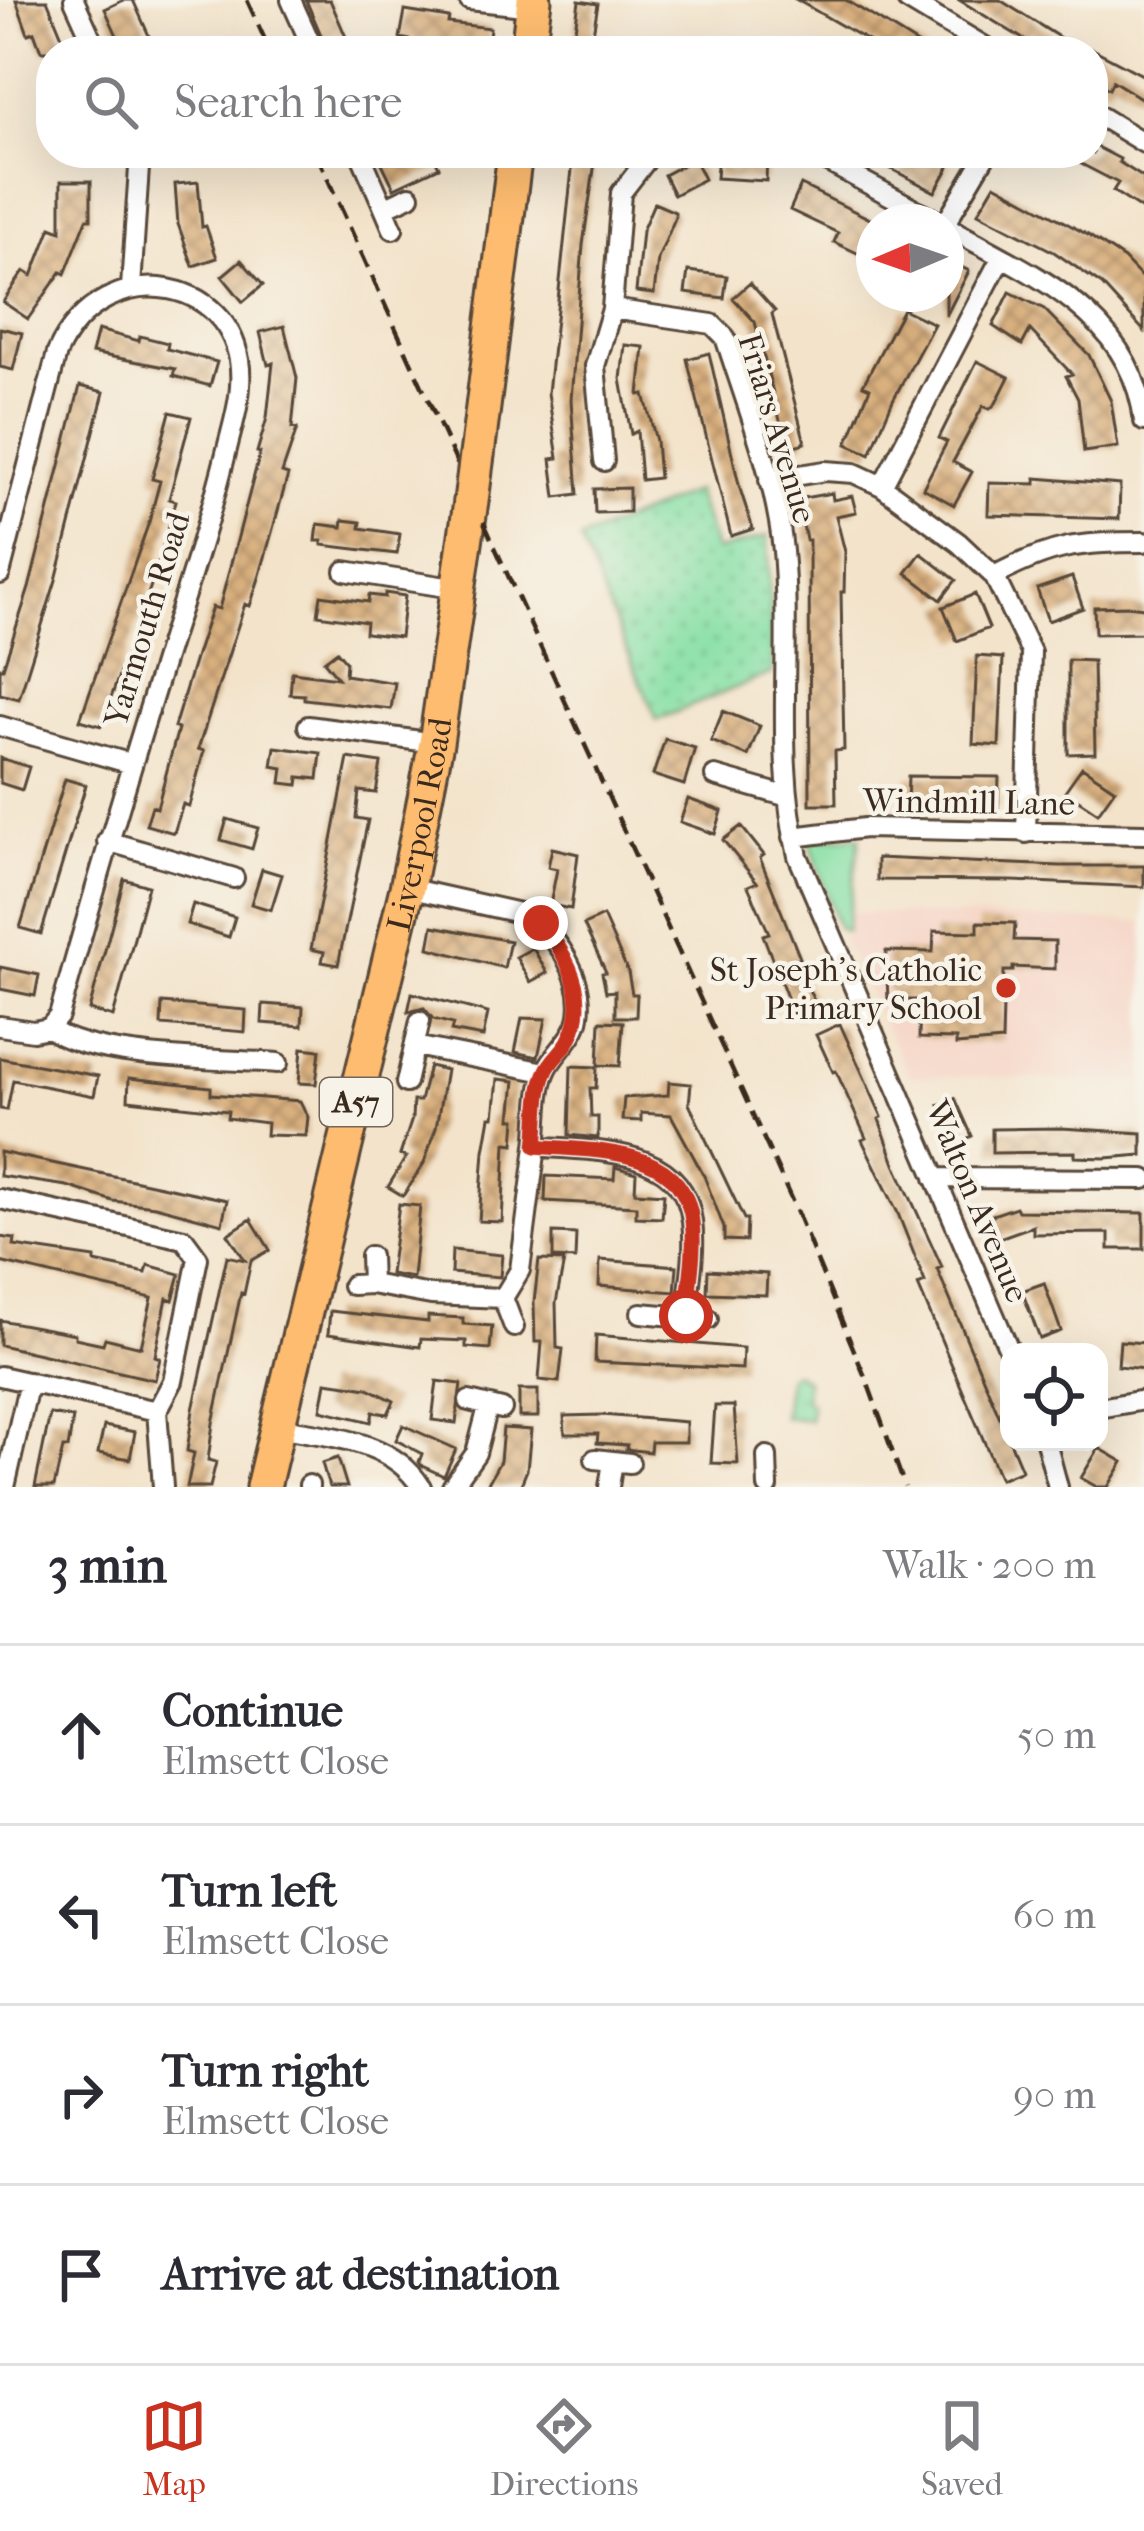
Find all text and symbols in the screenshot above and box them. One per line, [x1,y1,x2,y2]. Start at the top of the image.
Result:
search box [36,36,1108,168]
icon: search [78,69,144,135]
text: Search here [174,76,402,129]
north arrow [856,204,964,312]
street label: Friars Avenue [729,329,824,528]
street label: Yarmouth Road [96,506,199,732]
street label: Liverpool Road [379,714,461,935]
street label: Windmill Lane [862,781,1075,824]
route end [514,896,568,950]
place label: St Joseph's Catholic Primary School [710,951,982,1028]
marker: St Joseph's Catholic Primary School [993,975,1019,1001]
road number: A57 [320,1078,392,1126]
street label: Walton Avenue [916,1094,1037,1308]
route start [659,1289,713,1343]
map controls [1000,1343,1108,1451]
button: locate [1000,1343,1108,1451]
text: 3 min [48,1535,167,1595]
text: Walk · 200 m [883,1542,1096,1588]
text: Continue [162,1685,343,1738]
icon: ahead [48,1702,114,1768]
text: 50 m [1017,1712,1096,1758]
text: Elmsett Close [162,1738,389,1784]
text: Turn left [162,1865,337,1918]
icon: left [48,1882,114,1948]
text: 60 m [1013,1892,1096,1938]
text: Elmsett Close [162,1918,389,1964]
text: Turn right [162,2045,369,2098]
icon: right [48,2062,114,2128]
text: 90 m [1013,2072,1096,2118]
text: Elmsett Close [162,2098,389,2144]
icon: arrive [48,2242,114,2308]
text: Arrive at destination [162,2248,559,2301]
tab: Map [141,2393,207,2504]
tab: Directions [490,2393,638,2504]
tab: Saved [921,2393,1003,2504]

